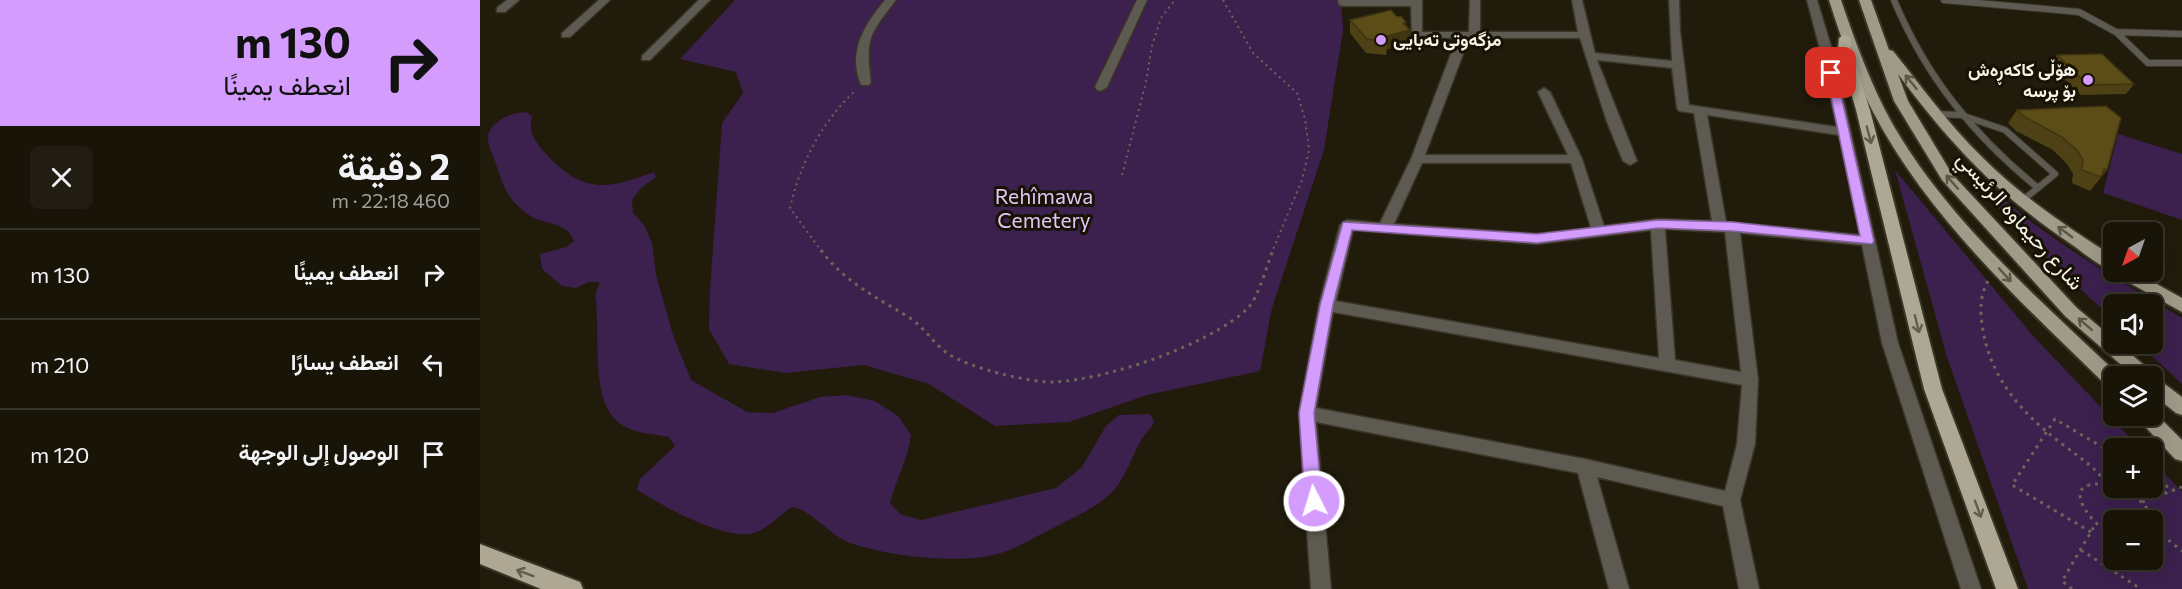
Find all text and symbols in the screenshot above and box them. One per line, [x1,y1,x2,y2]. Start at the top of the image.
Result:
text: 130 m [235,15,351,67]
icon: right [372,24,450,102]
place label: مزگەوتی تەبایی [1393,28,1502,51]
marker: مزگەوتی تەبایی [1374,33,1388,47]
pin [1805,47,1856,98]
icon: arrive [1814,56,1847,89]
place label: هۆڵی کاکەڕەش بۆ پرسە [1968,58,2076,103]
text: انعطف يمينًا [223,68,351,101]
marker: هۆڵی کاکەڕەش بۆ پرسە [2081,73,2095,87]
one-way arrow [1905,74,1918,90]
one-way arrow [1864,125,1876,144]
text: 2 دقيقة [338,143,450,187]
button: close [30,146,93,209]
street label: شارع رحيماوه الرئيسي [1948,146,2090,298]
one-way arrow [1945,175,1959,190]
park label: Rehîmawa Cemetery [995,183,1093,232]
text: 460 m · 22:18 [332,188,450,212]
north arrow [2103,222,2163,282]
map controls [2103,222,2163,570]
one-way arrow [2058,226,2074,238]
text: انعطف يمينًا [293,258,399,285]
icon: right [417,258,450,291]
text: 130 m [30,261,90,288]
one-way arrow [1998,267,2012,282]
button: sound [2103,294,2163,354]
one-way arrow [1912,314,1924,333]
one-way arrow [2078,317,2093,331]
text: انعطف يسارًا [291,348,399,375]
icon: left [417,348,450,381]
text: 210 m [30,351,89,378]
button: layers [2103,366,2163,426]
text: الوصول إلى الوجهة [239,438,399,465]
icon: arrive [417,438,450,471]
button: + [2103,438,2163,498]
text: 120 m [30,441,89,468]
position arrow [1282,469,1346,533]
one-way arrow [1973,499,1984,518]
button: − [2103,510,2163,570]
one-way arrow [517,567,535,578]

